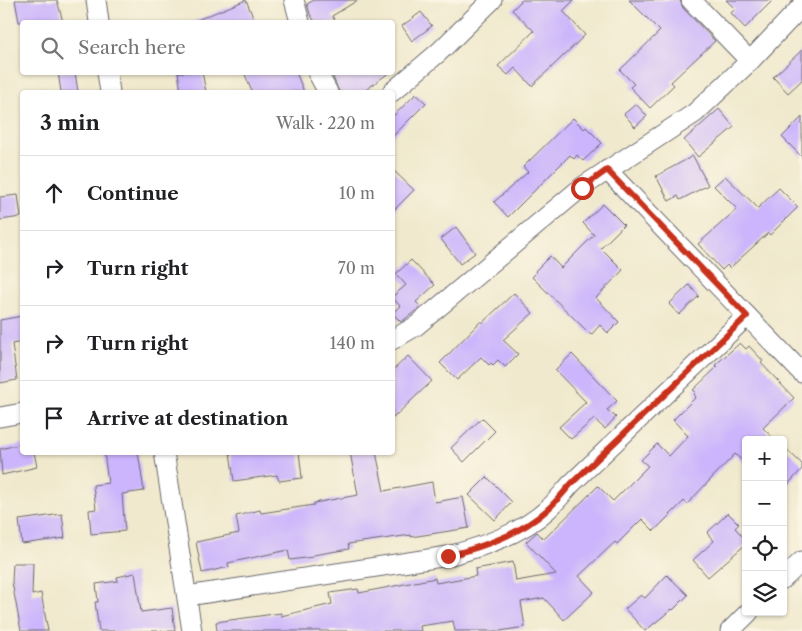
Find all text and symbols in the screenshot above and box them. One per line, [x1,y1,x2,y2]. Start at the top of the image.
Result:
search box [20,20,395,75]
icon: search [38,34,66,62]
text: Search here [78,36,186,59]
text: 3 min [40,110,100,135]
text: Walk · 220 m [276,113,375,133]
route start [571,177,594,200]
icon: ahead [40,179,68,207]
text: Continue [87,182,179,205]
text: 10 m [339,183,375,203]
icon: right [40,254,68,282]
text: Turn right [87,257,188,280]
text: 70 m [338,258,375,278]
icon: right [40,329,68,357]
text: Turn right [87,332,188,355]
text: 140 m [330,333,375,353]
icon: arrive [40,404,68,432]
text: Arrive at destination [87,407,288,430]
map controls [742,436,787,616]
button: + [742,436,787,481]
button: − [742,481,787,526]
button: locate [742,526,787,571]
route end [437,545,460,568]
button: layers [742,571,787,616]

